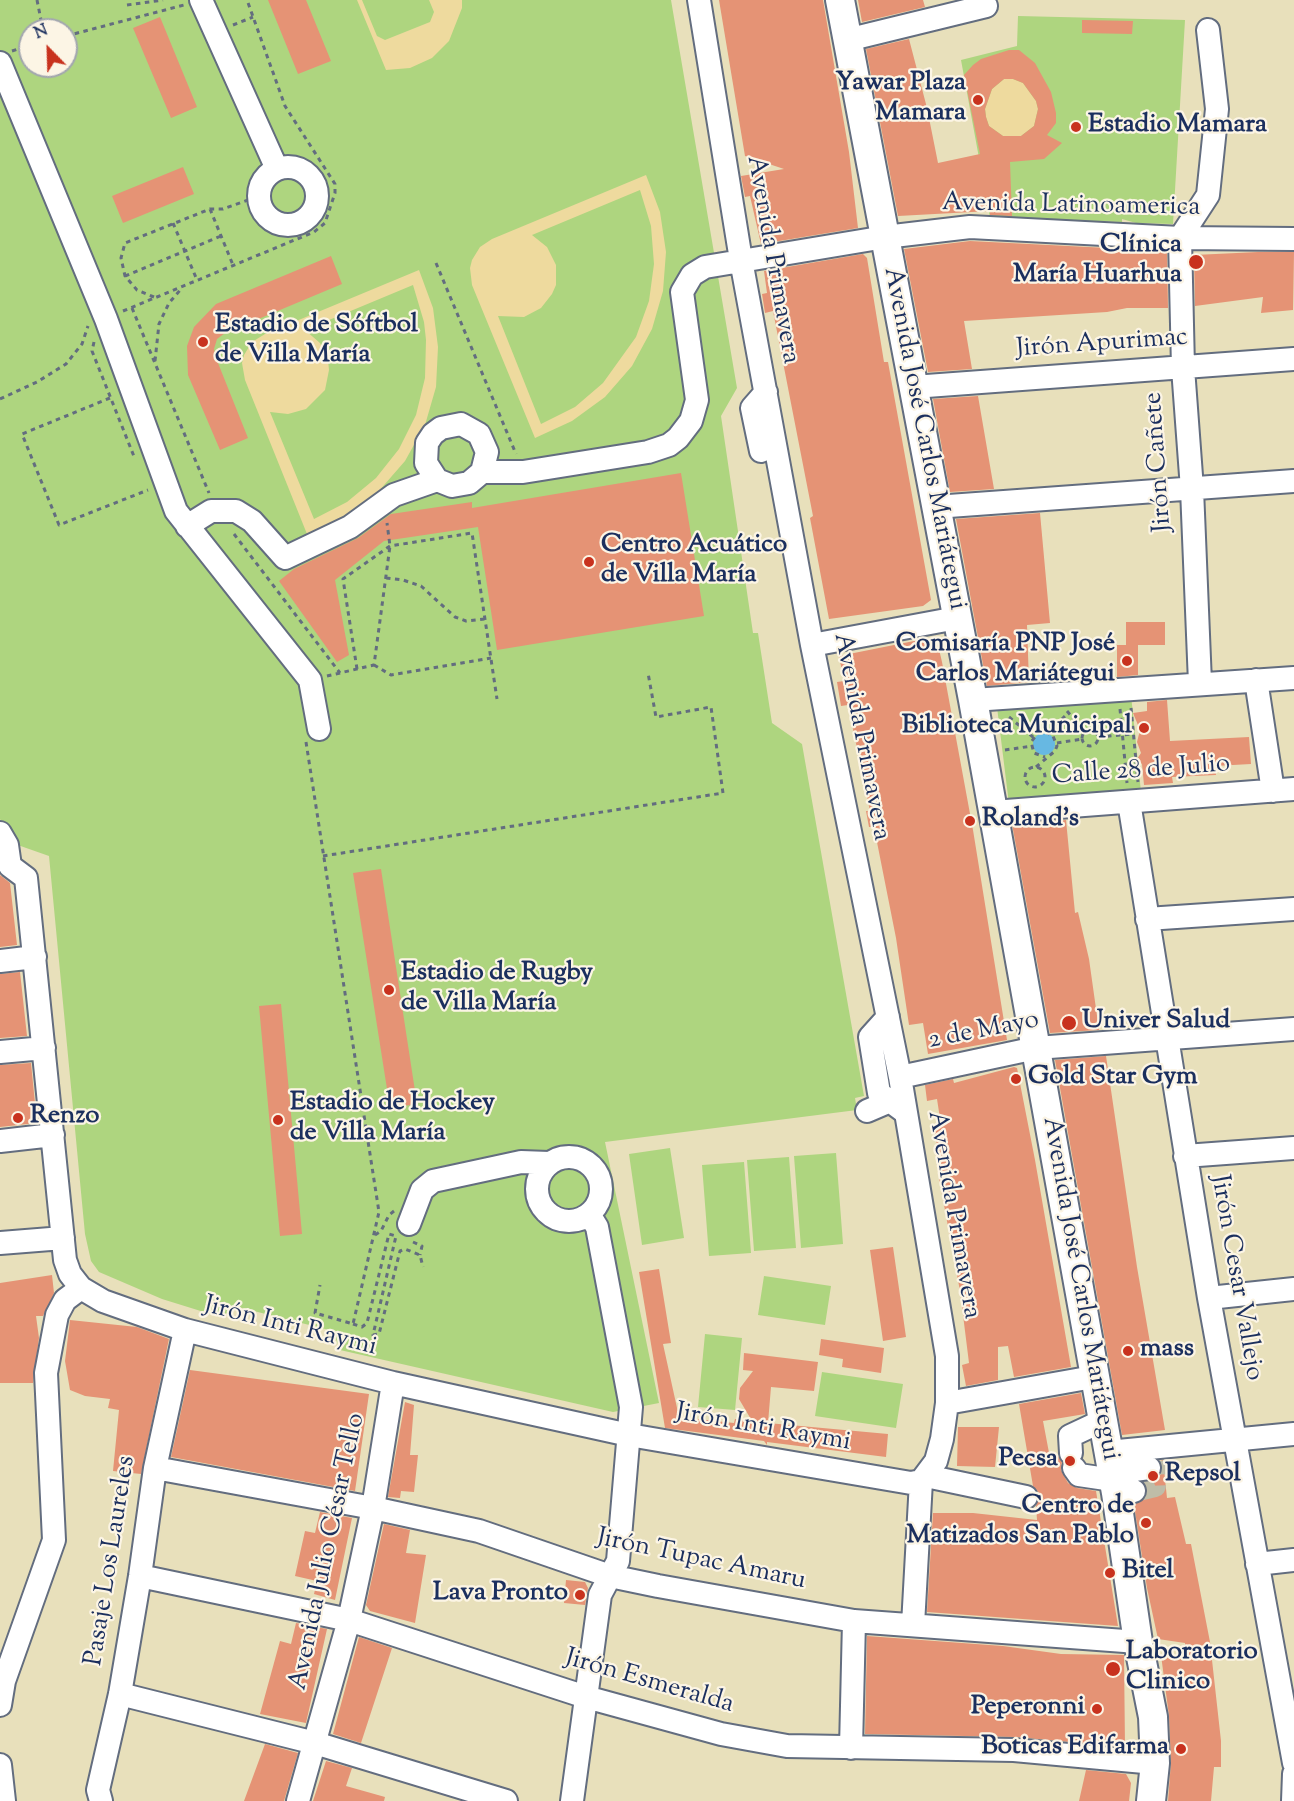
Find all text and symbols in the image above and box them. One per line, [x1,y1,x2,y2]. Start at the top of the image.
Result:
north arrow [18,18,78,78]
text: N [31,20,52,46]
place label: Yawar Plaza Mamara [836,69,966,130]
marker: Yawar Plaza Mamara [971,93,985,107]
place label: Estadio Mamara [1088,111,1267,143]
marker: Estadio Mamara [1069,120,1083,134]
street label: Avenida Primavera [737,154,805,366]
street label: Avenida Latinoamerica [941,189,1201,225]
place label: Clínica María Huarhua [1013,231,1182,292]
marker: Clínica María Huarhua [1187,253,1205,271]
street label: Avenida José Carlos Mariátegui [874,265,972,613]
place label: Estadio de Sóftbol de Villa María [215,311,418,372]
street label: Jirón Apurimac [1015,323,1189,367]
marker: Estadio de Sóftbol de Villa María [196,335,210,349]
street label: Jirón Cañete [1140,391,1180,533]
place label: Centro Acuático de Villa María [601,531,787,592]
marker: Centro Acuático de Villa María [582,555,596,569]
place label: Comisaría PNP José Carlos Mariátegui [896,630,1115,692]
street label: Avenida Primavera [825,631,895,843]
marker: Comisaría PNP José Carlos Mariátegui [1120,654,1134,668]
place label: Biblioteca Municipal [902,712,1132,744]
marker: Biblioteca Municipal [1137,721,1151,735]
street label: Calle 28 de Julio [1051,750,1231,794]
place label: Roland's [982,805,1079,837]
marker: Roland's [963,814,977,828]
place label: Estadio de Rugby de Villa María [401,959,593,1020]
marker: Estadio de Rugby de Villa María [382,983,396,997]
street label: 2 de Mayo [926,1006,1042,1058]
place label: Univer Salud [1082,1007,1230,1039]
marker: Univer Salud [1060,1014,1078,1032]
place label: Gold Star Gym [1028,1063,1198,1095]
marker: Gold Star Gym [1009,1072,1023,1086]
place label: Estadio de Hockey de Villa María [290,1089,495,1150]
place label: Renzo [30,1102,99,1134]
street label: Avenida Primavera [918,1109,986,1321]
marker: Renzo [11,1111,25,1125]
marker: Estadio de Hockey de Villa María [271,1113,285,1127]
street label: Avenida José Carlos Mariátegui [1033,1115,1125,1463]
street label: Jirón Cesar Vallejo [1202,1173,1268,1383]
street label: Jirón Inti Raymi [200,1291,380,1365]
place label: mass [1140,1335,1194,1367]
marker: mass [1121,1344,1135,1358]
street label: Jirón Inti Raymi [673,1398,853,1460]
street label: Avenida Julio César Tello [284,1411,374,1693]
place label: Pecsa [998,1445,1058,1477]
street label: Pasaje Los Laureles [80,1454,144,1668]
marker: Pecsa [1063,1454,1077,1468]
place label: Repsol [1165,1460,1241,1492]
marker: Repsol [1146,1469,1160,1483]
place label: Centro de Matizados San Pablo [907,1492,1134,1554]
marker: Centro de Matizados San Pablo [1139,1516,1153,1530]
street label: Jirón Tupac Amaru [594,1524,808,1598]
place label: Bitel [1122,1557,1174,1589]
marker: Bitel [1103,1566,1117,1580]
place label: Lava Pronto [433,1579,568,1611]
marker: Lava Pronto [573,1588,587,1602]
place label: Laboratorio Clinico [1126,1638,1258,1700]
street label: Jirón Esmeralda [561,1644,737,1722]
marker: Laboratorio Clinico [1104,1660,1122,1678]
place label: Peperonni [971,1693,1085,1725]
marker: Peperonni [1090,1702,1104,1716]
place label: Boticas Edifarma [981,1733,1169,1765]
marker: Boticas Edifarma [1174,1742,1188,1756]

